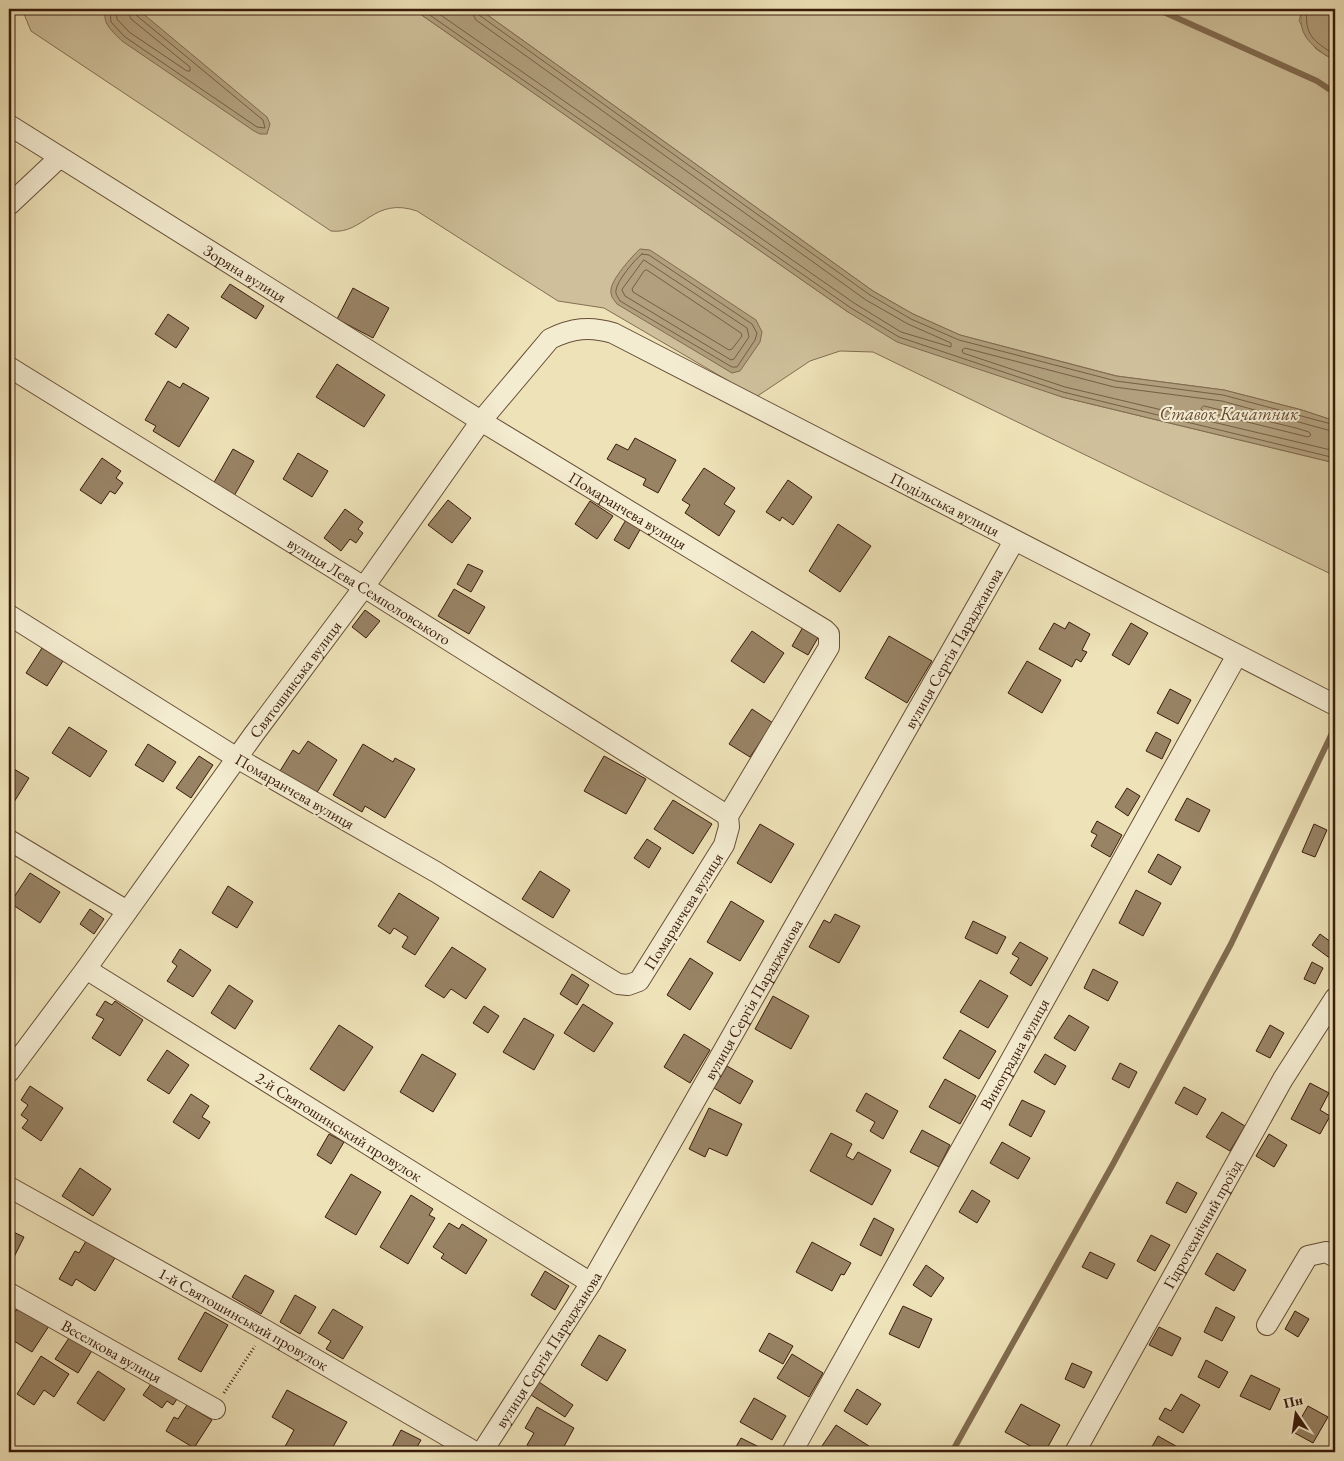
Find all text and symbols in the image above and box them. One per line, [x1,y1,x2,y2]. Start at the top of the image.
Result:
street label: Зоряна вулиця [200,240,290,308]
water label: Ставок Качатник [1160,402,1299,425]
street label: Помаранчева вулиця [565,467,691,555]
street label: Подільська вулиця [887,468,1003,541]
street label: вулиця Лева Семполовського [283,532,455,650]
street label: вулиця Сергія Параджанова [899,564,1008,733]
street label: Святошинська вулиця [245,616,346,743]
street label: Помаранчева вулиця [231,749,358,834]
street label: Помаранчева вулиця [639,849,728,974]
street label: вулиця Сергія Параджанова [699,915,808,1083]
street label: Виноградна вулиця [975,995,1054,1113]
street label: 2-й Святошинський провулок [252,1067,426,1187]
street label: Гідротехнічний проїзд [1158,1155,1247,1292]
street label: 1-й Святошинський провулок [155,1263,333,1376]
street label: вулиця Сергія Параджанова [490,1267,607,1432]
street label: Веселкова вулиця [58,1315,166,1388]
north arrow [1272,1388,1322,1438]
text: Пн [1282,1390,1304,1412]

